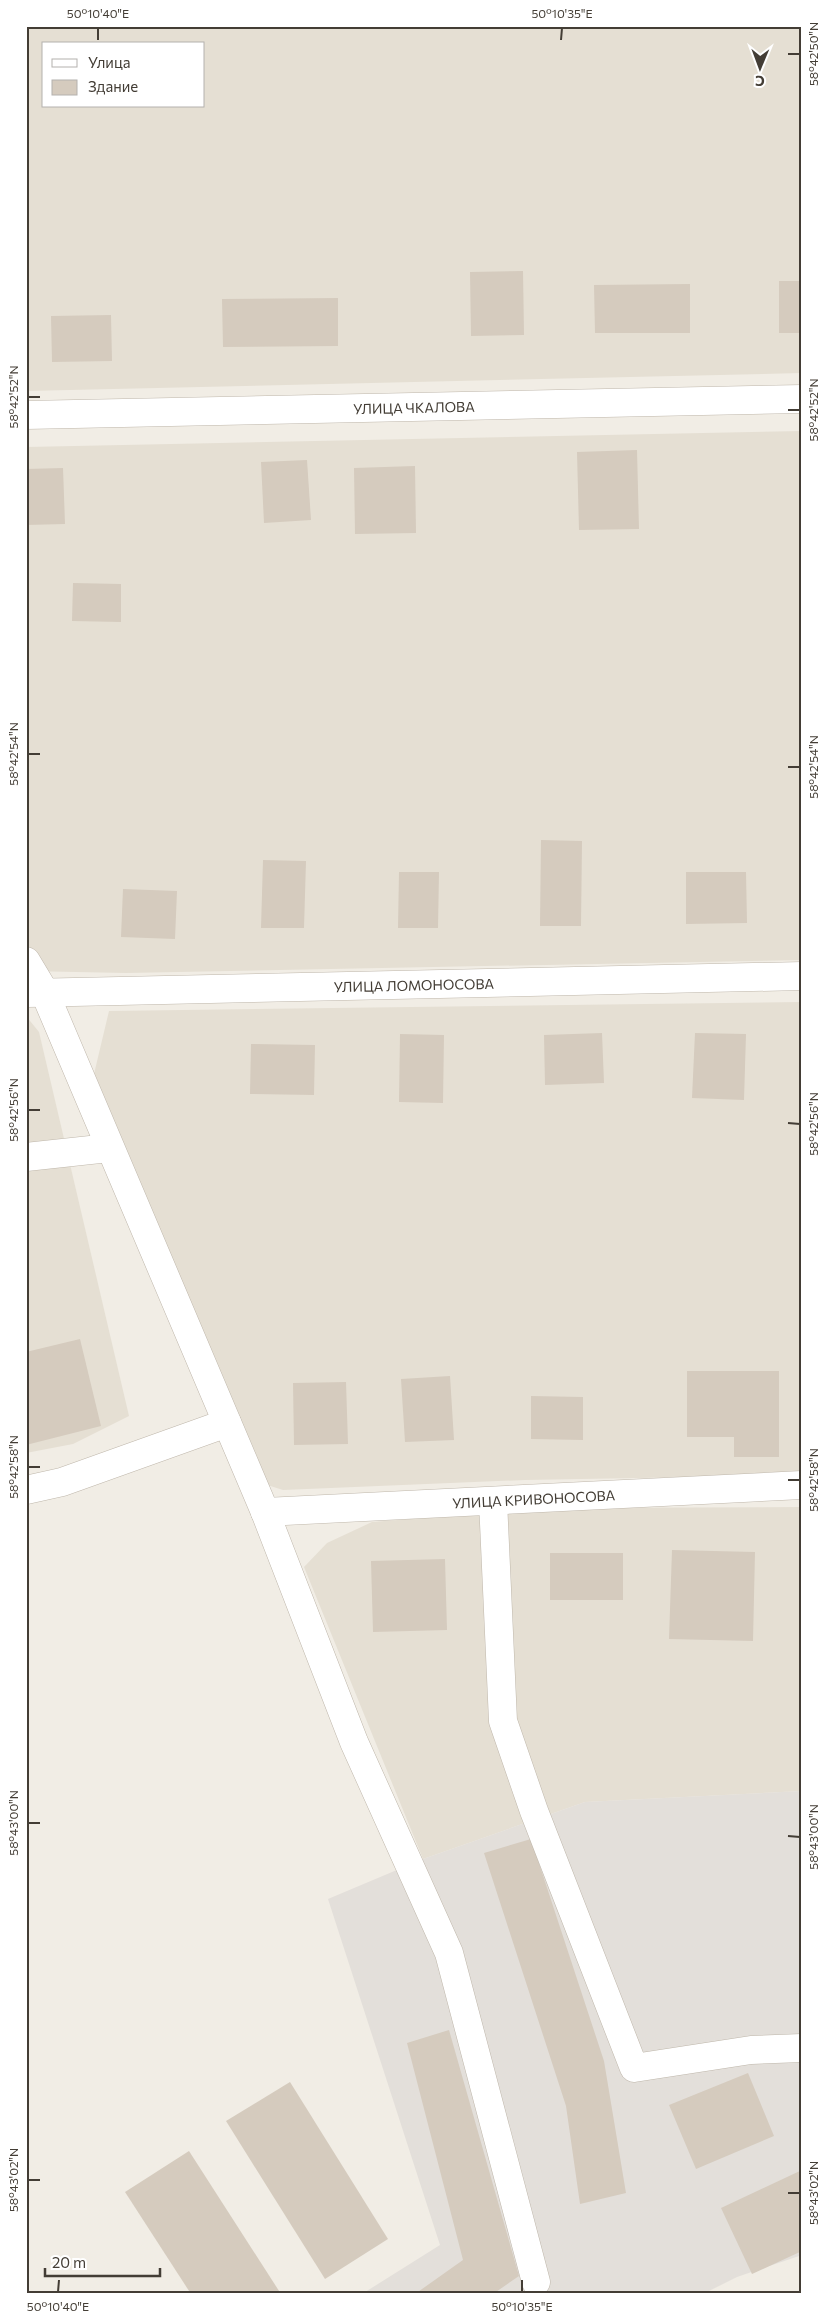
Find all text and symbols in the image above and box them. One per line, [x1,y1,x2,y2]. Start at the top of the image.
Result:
text: 50°10'40"E [67,6,129,20]
text: 50°10'35"E [531,6,593,20]
text: 58°42'50"N [806,22,820,86]
legend [42,42,205,108]
north arrow [736,42,786,92]
text: Улица [88,53,130,71]
text: С [755,73,765,90]
text: Здание [88,77,138,95]
text: 58°42'52"N [6,366,20,428]
text: 58°42'52"N [806,379,820,441]
street label: УЛИЦА ЧКАЛОВА [353,397,475,417]
text: 58°42'54"N [6,722,20,786]
text: 58°42'54"N [806,735,820,799]
street label: УЛИЦА ЛОМОНОСОВА [334,974,495,995]
text: 58°42'56"N [6,1078,20,1142]
text: 58°42'56"N [806,1092,820,1156]
text: 58°42'58"N [6,1435,20,1499]
text: 58°42'58"N [806,1448,820,1512]
street label: УЛИЦА КРИВОНОСОВА [452,1486,616,1511]
text: 58°43'00"N [6,1790,20,1856]
text: 58°43'00"N [806,1804,820,1870]
text: 58°43'02"N [6,2148,20,2212]
text: 58°43'02"N [806,2161,820,2225]
scale bar [45,2245,160,2277]
text: 20 m [52,2253,86,2271]
text: 50°10'40"E [27,2299,89,2313]
text: 50°10'35"E [491,2299,553,2313]

